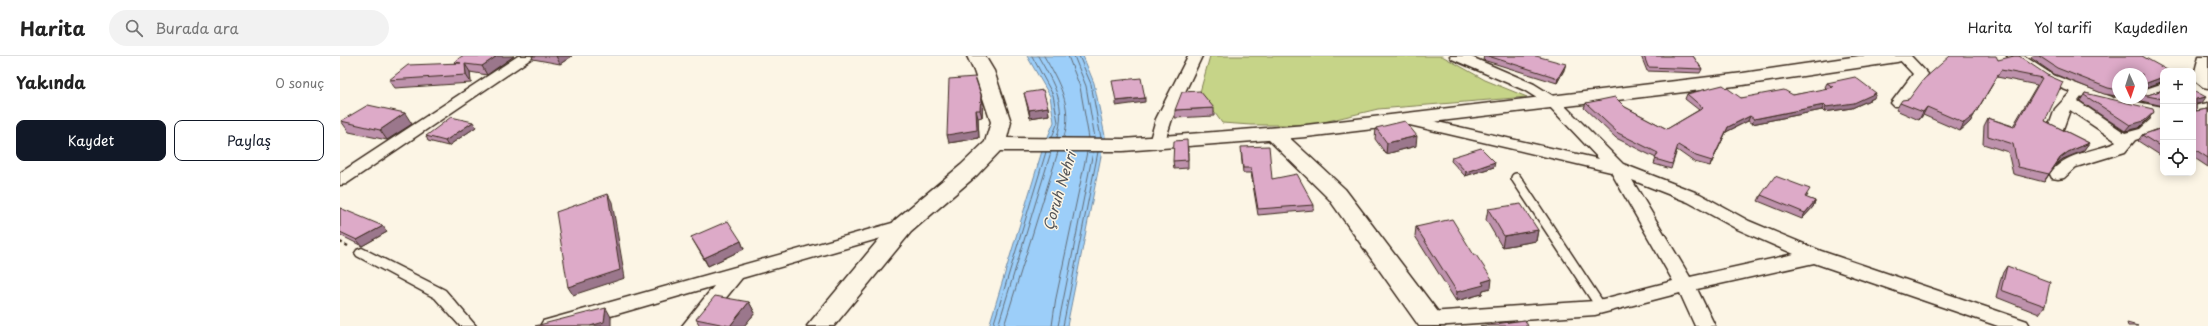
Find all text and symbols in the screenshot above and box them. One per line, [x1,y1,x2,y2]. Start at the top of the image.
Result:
search box [109,10,389,46]
text: Harita [20,14,85,42]
text: Burada ara [155,16,239,39]
icon: search [123,17,145,39]
text: Harita [1968,17,2012,38]
text: Yol tarifi [2034,17,2092,38]
text: Kaydedilen [2114,17,2188,38]
north arrow [2112,68,2148,104]
map controls [2160,68,2196,176]
button: + [2160,68,2196,104]
text: Yakında [16,69,86,95]
text: 0 sonuç [275,73,324,92]
button: − [2160,104,2196,140]
button: Kaydet [16,120,166,161]
button: Paylaş [174,120,324,161]
button: locate [2160,140,2196,176]
water label: Çoruh Nehri [1037,147,1082,233]

